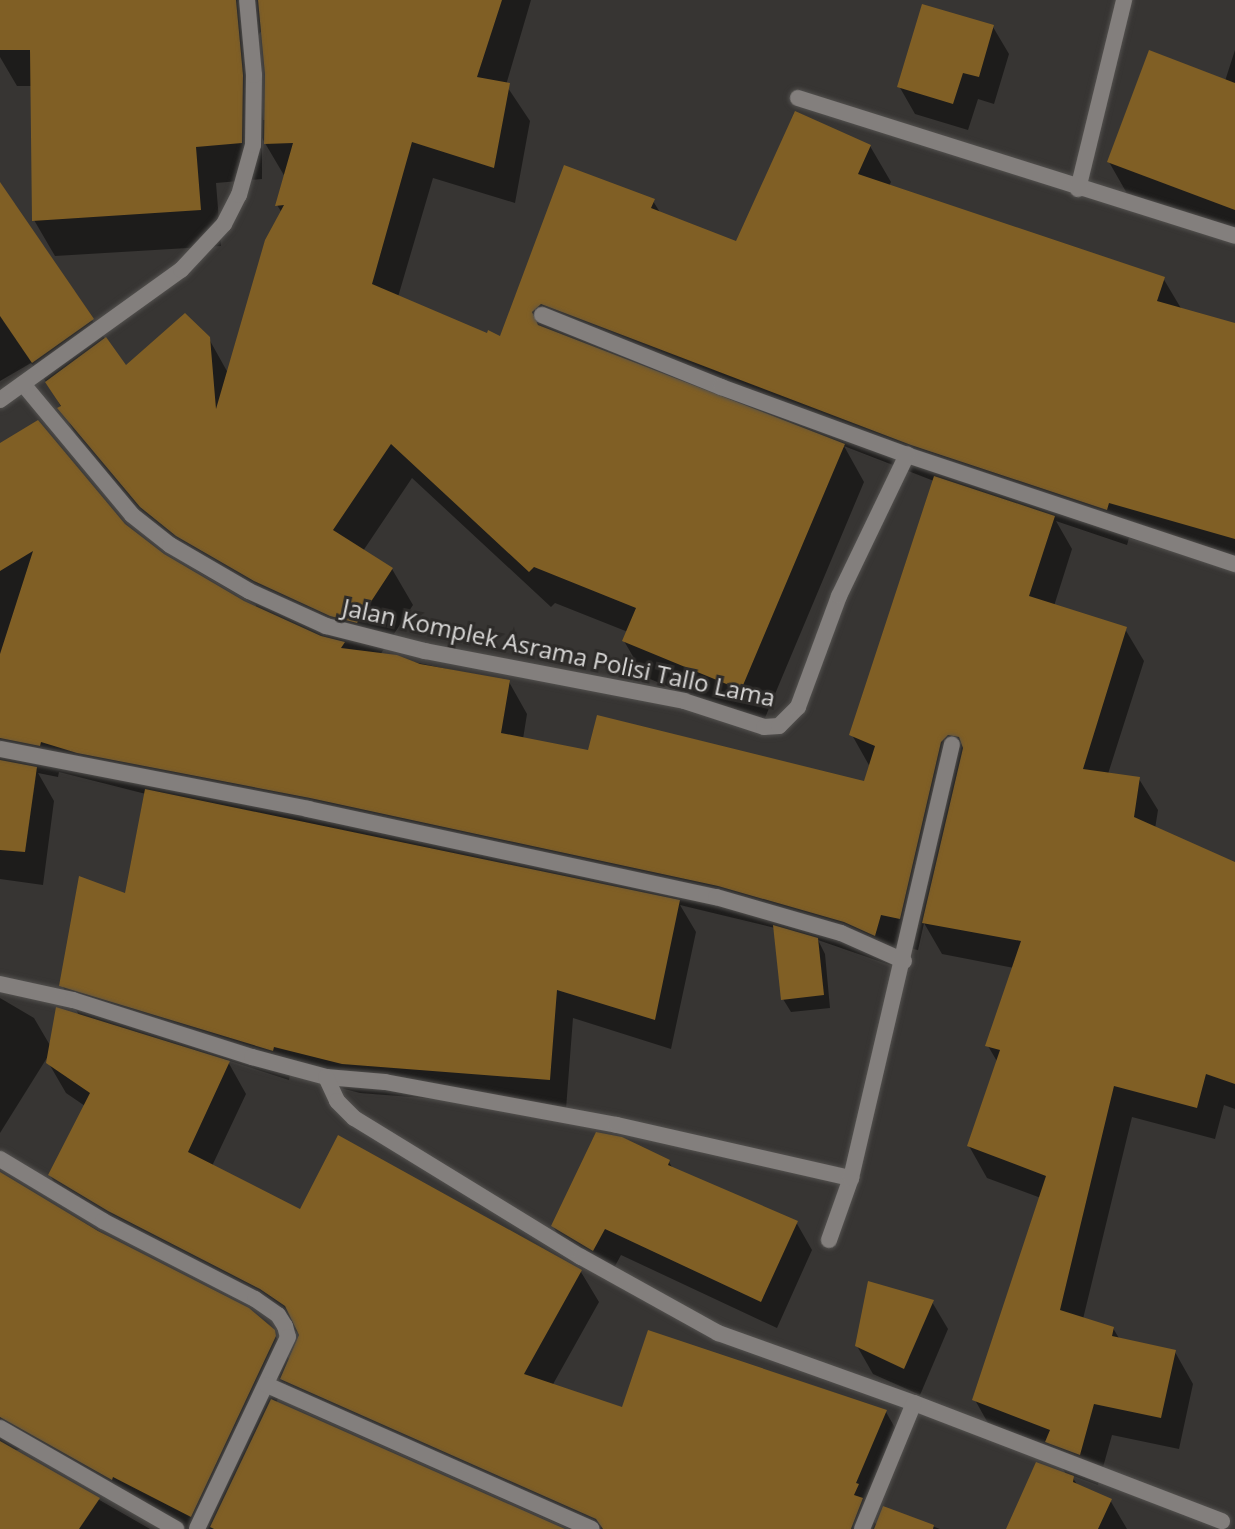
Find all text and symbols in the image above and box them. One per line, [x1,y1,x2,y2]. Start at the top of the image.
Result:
street label: Jalan Komplek Asrama Polisi Tallo Lama [340,592,778,712]

